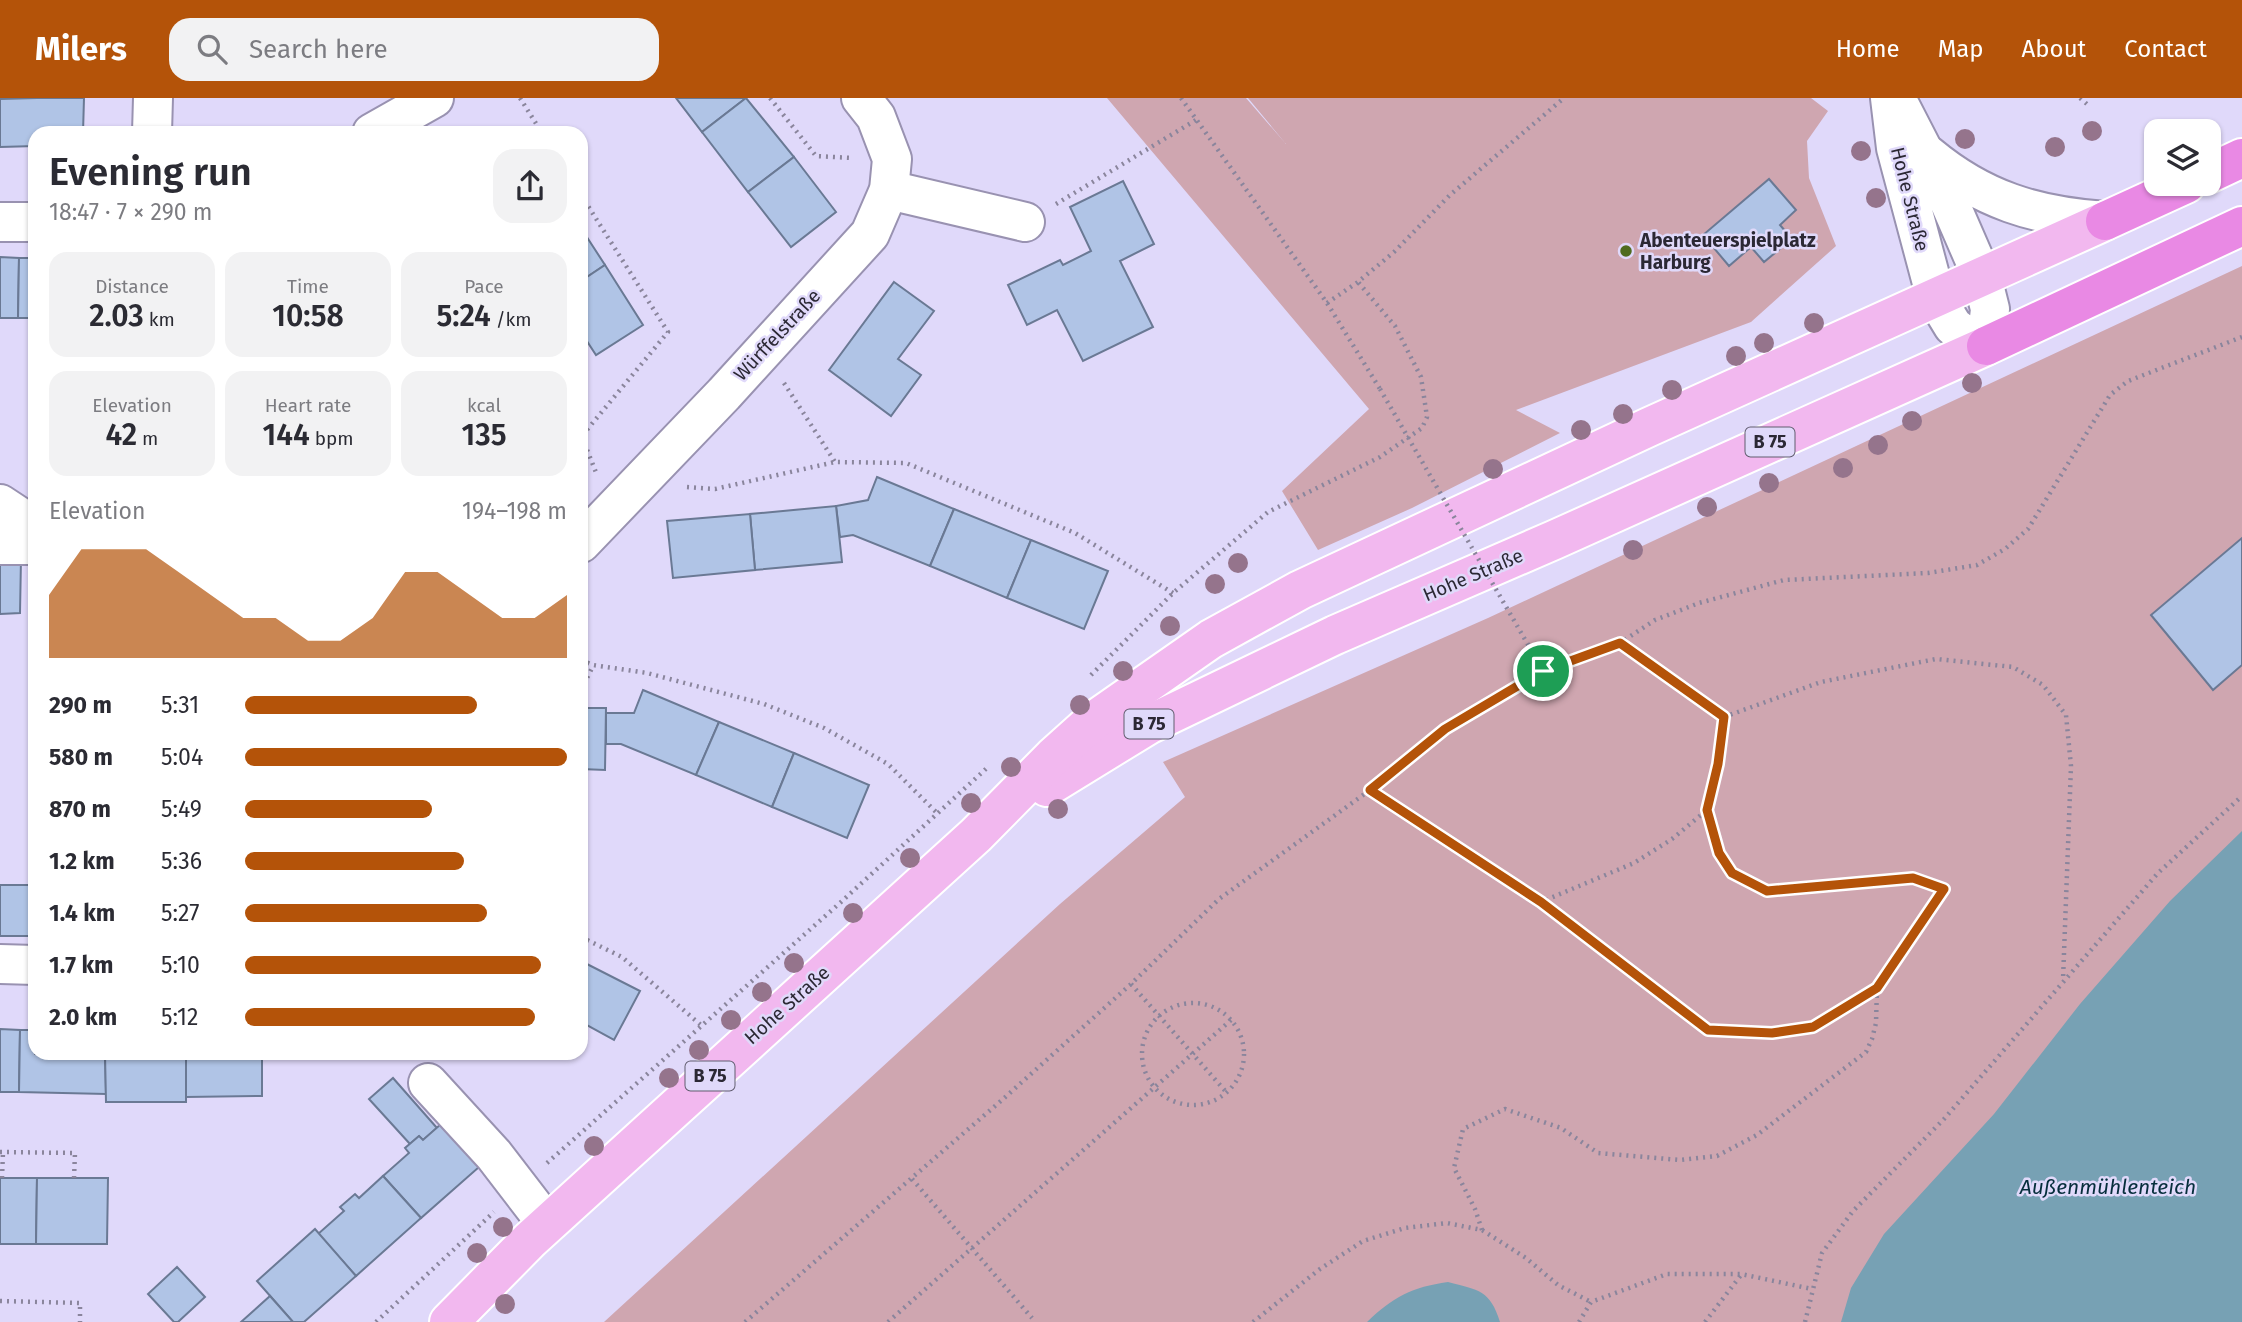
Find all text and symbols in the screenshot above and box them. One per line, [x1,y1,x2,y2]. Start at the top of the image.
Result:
search box [169,18,659,81]
text: Milers [35,29,127,69]
icon: search [193,30,231,68]
text: Search here [249,34,388,65]
text: Home [1836,35,1900,63]
text: Map [1938,35,1984,63]
text: About [2022,35,2086,63]
text: Contact [2124,35,2207,63]
map controls [2144,119,2221,196]
button: layers [2144,119,2221,196]
street label: Hohe Straße [1886,145,1934,253]
text: Evening run [49,149,252,195]
button: share [493,149,567,223]
text: 18:47 · 7 × 290 m [49,198,212,226]
place label: Abenteuerspielplatz Harburg [1639,229,1816,274]
marker: Abenteuerspielplatz Harburg [1618,243,1634,259]
text: Distance [95,275,169,298]
text: Time [287,275,329,298]
text: Pace [464,275,504,298]
street label: Würffelstraße [729,284,825,386]
text: 2.03 [89,298,144,334]
text: 10:58 [272,298,344,334]
text: 5:24 [436,298,491,334]
text: km [144,308,175,331]
text: /km [491,308,532,331]
text: Elevation [92,394,172,417]
text: Heart rate [265,394,351,417]
text: kcal [467,394,501,417]
text: 42 [106,417,137,453]
text: 144 [263,417,310,453]
text: 135 [462,417,506,453]
text: m [137,427,158,450]
text: bpm [310,427,354,450]
road number: B 75 [1746,428,1795,456]
text: Elevation [49,497,145,525]
text: 194–198 m [462,497,567,525]
street label: Hohe Straße [1420,544,1526,606]
pin [1513,641,1573,701]
icon: arrive [1524,652,1562,690]
text: 290 m [49,691,112,719]
text: 5:31 [161,691,199,719]
road number: B 75 [1124,710,1174,738]
text: 580 m [49,743,113,771]
text: 5:04 [161,743,203,771]
text: 870 m [49,795,111,823]
text: 5:49 [161,795,202,823]
text: 1.2 km [49,847,115,875]
text: 5:36 [161,847,202,875]
text: 1.4 km [49,899,115,927]
text: 5:27 [161,899,199,927]
text: 1.7 km [49,951,114,979]
text: 5:10 [161,951,200,979]
street label: Hohe Straße [740,961,834,1049]
text: 2.0 km [49,1003,117,1031]
text: 5:12 [161,1003,198,1031]
road number: B 75 [686,1062,734,1091]
water label: Außenmühlenteich [2019,1174,2196,1200]

